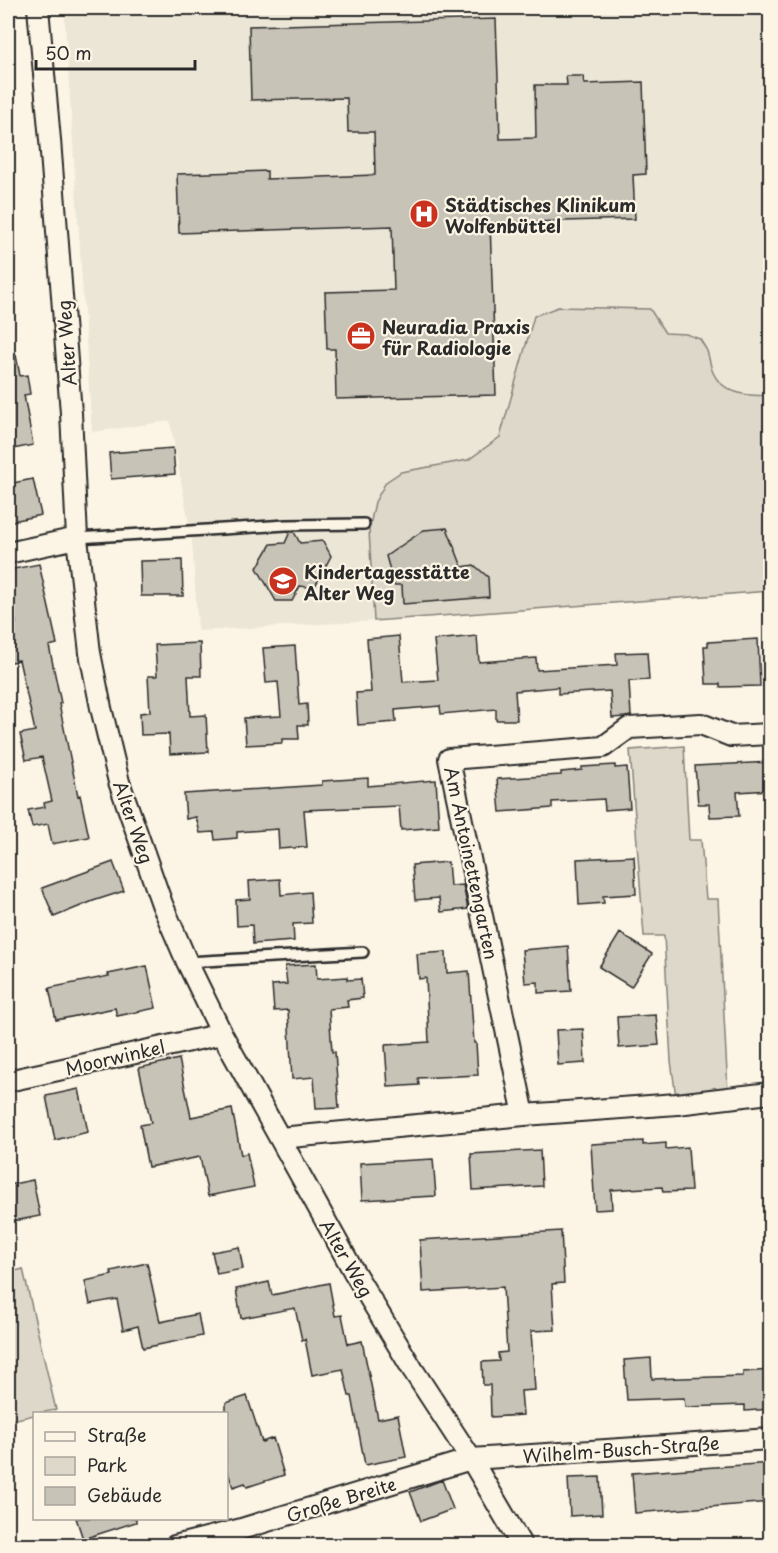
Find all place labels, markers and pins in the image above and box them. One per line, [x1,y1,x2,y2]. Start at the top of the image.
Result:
place label: Städtisches Klinikum Wolfenbüttel [445,191,636,239]
hospital icon: Städtisches Klinikum Wolfenbüttel [408,198,440,230]
place label: Neuradia Praxis für Radiologie [382,313,530,361]
office icon: Neuradia Praxis für Radiologie [345,320,377,352]
place label: Kindertagesstätte Alter Weg [304,558,470,606]
school or university icon: Kindertagesstätte Alter Weg [267,565,299,597]

